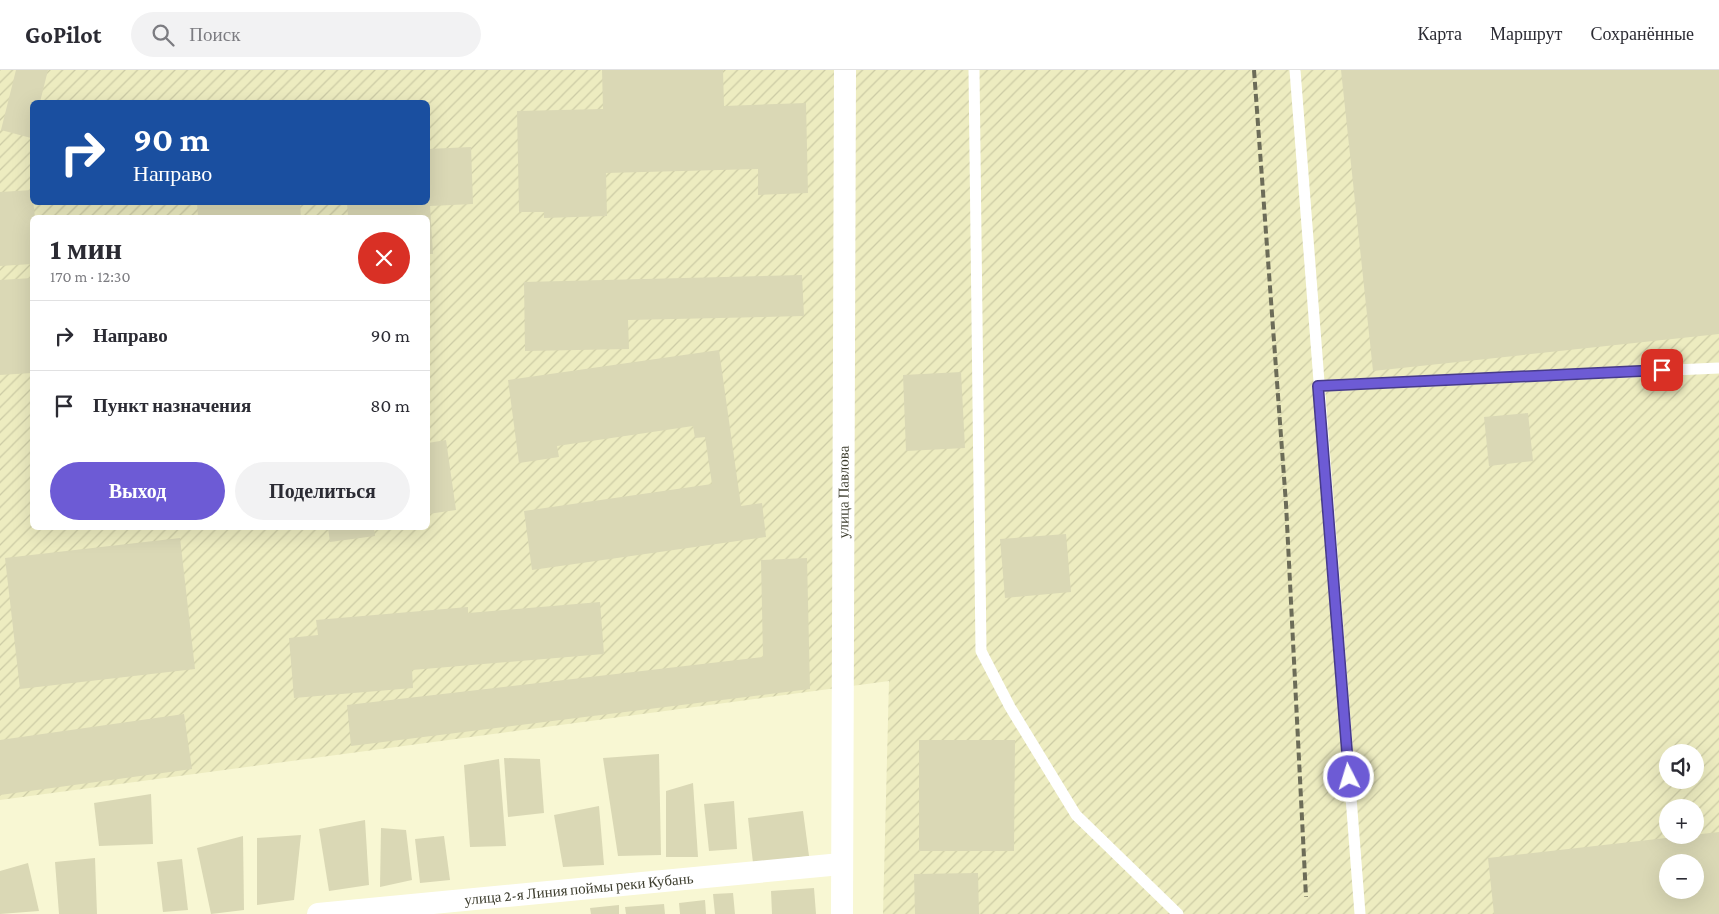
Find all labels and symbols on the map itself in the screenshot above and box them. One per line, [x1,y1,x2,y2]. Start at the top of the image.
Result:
pin [1641,349,1683,391]
street label: улица Павлова [835,445,852,538]
position arrow [1322,750,1374,802]
street label: улица 2-я Линия поймы реки Кубань [464,870,694,908]

